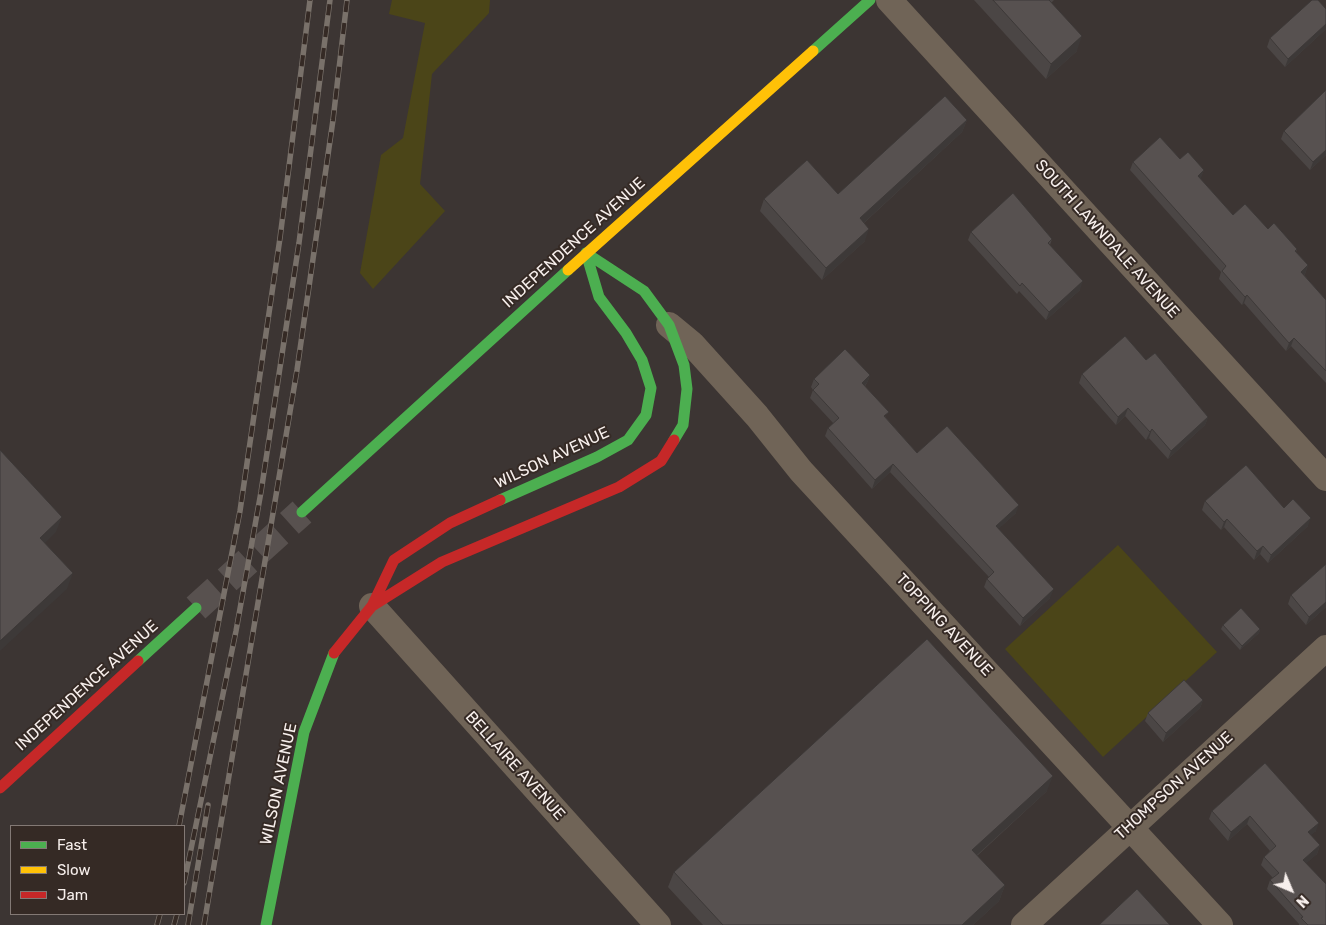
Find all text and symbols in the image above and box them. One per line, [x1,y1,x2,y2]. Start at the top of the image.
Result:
street label: SOUTH LAWNDALE AVENUE [1031,156,1183,322]
street label: INDEPENDENCE AVENUE [499,174,649,312]
street label: WILSON AVENUE [492,423,612,493]
street label: TOPPING AVENUE [892,570,996,680]
street label: INDEPENDENCE AVENUE [12,617,162,755]
street label: BELLAIRE AVENUE [461,708,569,824]
street label: WILSON AVENUE [257,721,301,847]
street label: THOMPSON AVENUE [1111,728,1237,844]
legend [10,825,185,915]
text: Fast [57,836,87,854]
text: Slow [57,861,90,879]
north arrow [1266,865,1316,915]
text: Jam [57,886,88,904]
text: N [1292,891,1312,911]

